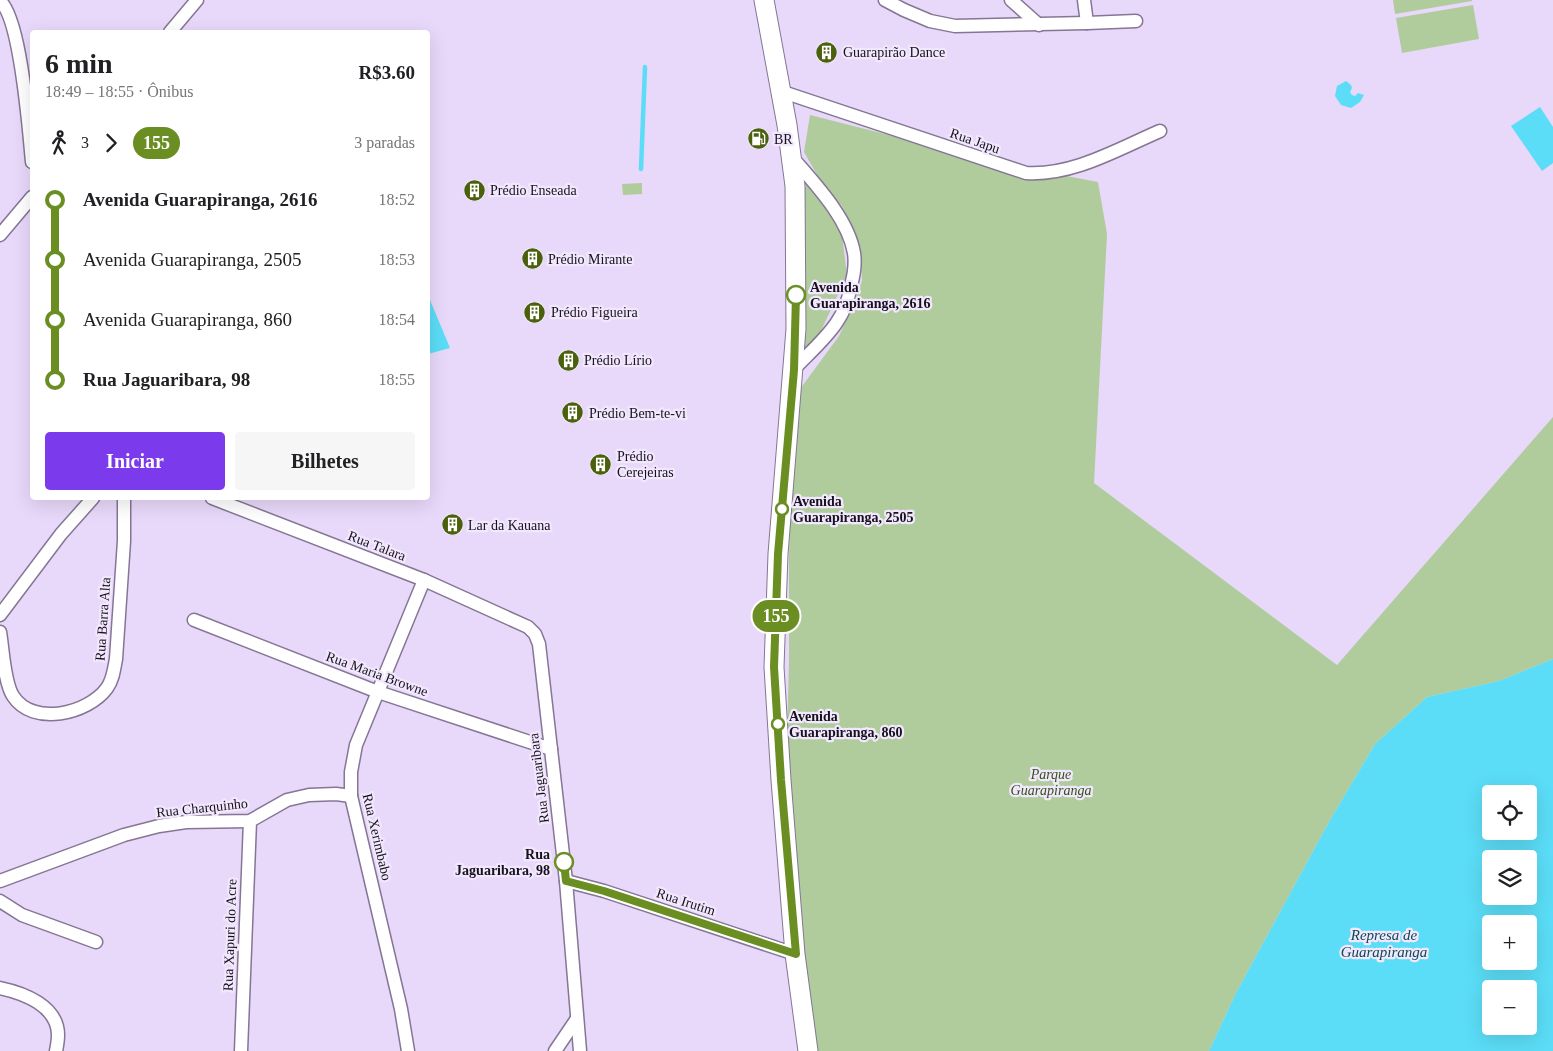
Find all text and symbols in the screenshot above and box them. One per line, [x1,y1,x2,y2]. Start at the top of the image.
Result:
building icon: Guarapirão Dance [815,40,839,64]
place label: Guarapirão Dance [843,45,945,60]
text: 6 min [45,48,113,79]
text: R$3.60 [359,62,415,83]
text: 18:49 – 18:55 · Ônibus [45,83,193,100]
street label: Rua Japu [948,125,1002,157]
fuel station icon: BR [746,127,770,151]
icon: walk [45,129,73,157]
icon: forward [97,129,125,157]
place label: BR [774,132,793,147]
text: 155 [143,133,170,153]
text: 3 [81,134,89,151]
text: 3 paradas [354,134,415,151]
building icon: Prédio Enseada [462,178,486,202]
place label: Prédio Enseada [490,183,577,198]
text: Avenida Guarapiranga, 2616 [83,189,318,210]
text: 18:52 [379,191,415,208]
building icon: Prédio Mirante [520,247,544,271]
text: Avenida Guarapiranga, 2505 [83,249,302,270]
text: 18:53 [379,251,415,268]
place label: Prédio Mirante [548,252,632,267]
place label: Avenida Guarapiranga, 2616 [810,280,931,311]
marker: Avenida Guarapiranga, 2616 [786,285,806,305]
building icon: Prédio Figueira [523,300,547,324]
place label: Prédio Figueira [551,305,638,320]
text: Avenida Guarapiranga, 860 [83,309,292,330]
text: 18:54 [379,311,415,328]
building icon: Prédio Lírio [556,348,580,372]
place label: Prédio Lírio [584,353,652,368]
text: Rua Jaguaribara, 98 [83,369,250,390]
text: 18:55 [379,371,415,388]
building icon: Prédio Bem-te-vi [561,401,585,425]
place label: Prédio Bem-te-vi [589,406,686,421]
button: Iniciar [45,432,225,490]
button: Bilhetes [235,432,415,490]
place label: Prédio Cerejeiras [617,449,674,480]
building icon: Prédio Cerejeiras [589,452,613,476]
place label: Avenida Guarapiranga, 2505 [793,494,914,525]
marker: Avenida Guarapiranga, 2505 [775,502,789,516]
building icon: Lar da Kauana [440,513,464,537]
place label: Lar da Kauana [468,518,551,533]
street label: Rua Talara [346,528,409,564]
street label: Rua Barra Alta [93,576,113,661]
line badge: 155 [747,600,805,632]
text: 155 [763,606,790,626]
street label: Rua Maria Browne [324,649,430,699]
place label: Avenida Guarapiranga, 860 [789,709,903,740]
marker: Avenida Guarapiranga, 860 [771,717,785,731]
street label: Rua Jaguaribara [526,731,552,824]
park label: Parque Guarapiranga [1011,767,1091,798]
map controls [1482,785,1537,1035]
button: locate [1482,785,1537,840]
street label: Rua Xerimbabo [360,792,394,882]
street label: Rua Charquinho [155,796,249,820]
place label: Rua Jaguaribara, 98 [455,847,550,878]
button: layers [1482,850,1537,905]
marker: Rua Jaguaribara, 98 [554,852,574,872]
street label: Rua Xapuri do Acre [221,879,239,991]
street label: Rua Irutim [655,885,717,919]
button: + [1482,915,1537,970]
water label: Represa de Guarapiranga [1341,927,1427,960]
button: − [1482,980,1537,1035]

